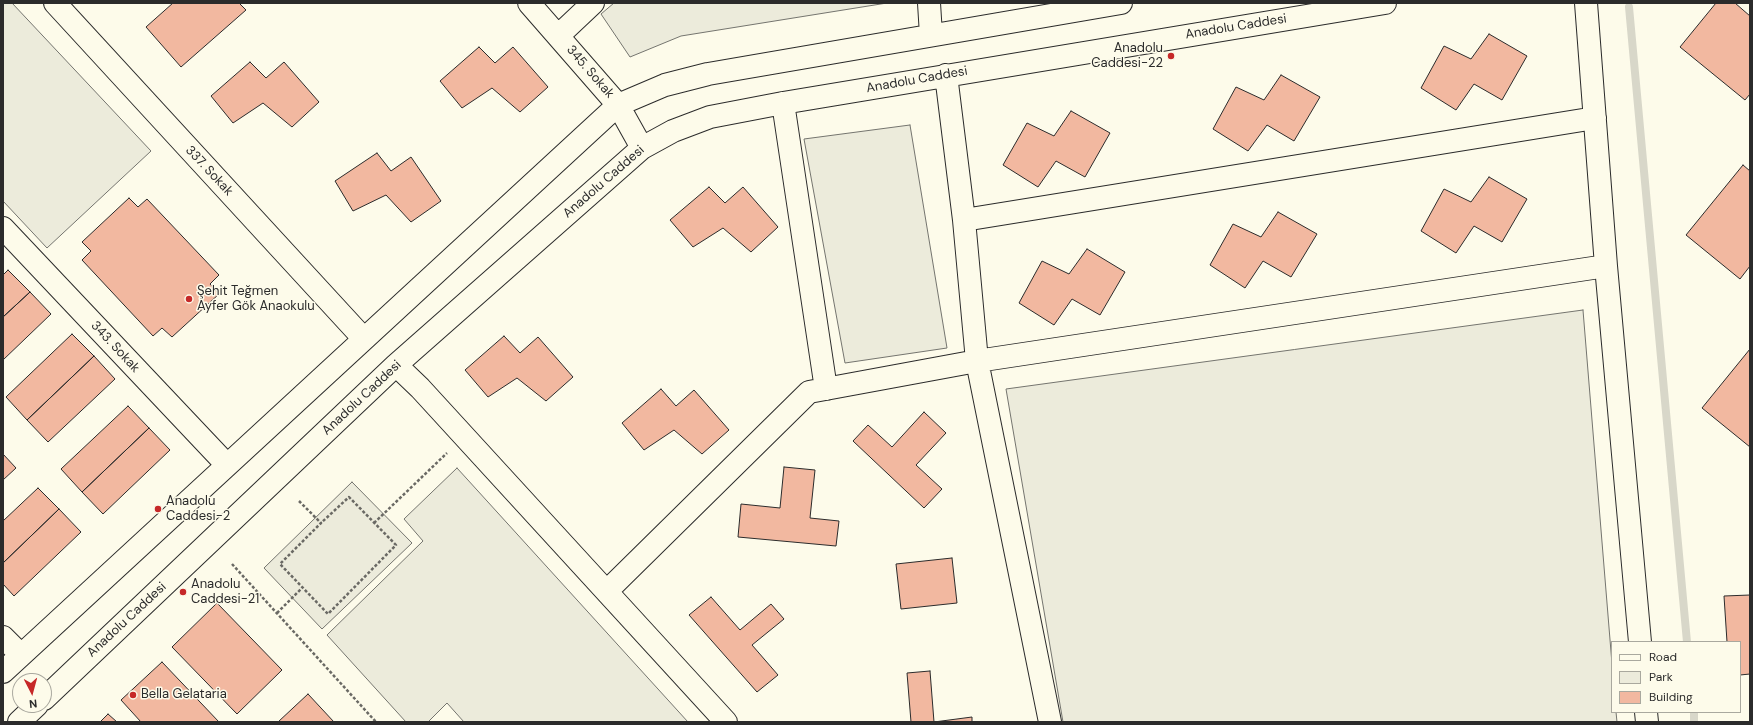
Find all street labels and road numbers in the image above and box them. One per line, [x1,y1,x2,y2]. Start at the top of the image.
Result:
street label: Anadolu Caddesi [1184,11,1288,43]
street label: 345. Sokak [563,42,617,102]
street label: Anadolu Caddesi [865,63,969,97]
street label: Anadolu Caddesi [560,142,648,222]
street label: 337. Sokak [182,143,236,199]
street label: 343. Sokak [87,318,143,376]
street label: Anadolu Caddesi [319,357,405,439]
street label: Anadolu Caddesi [84,579,170,661]

